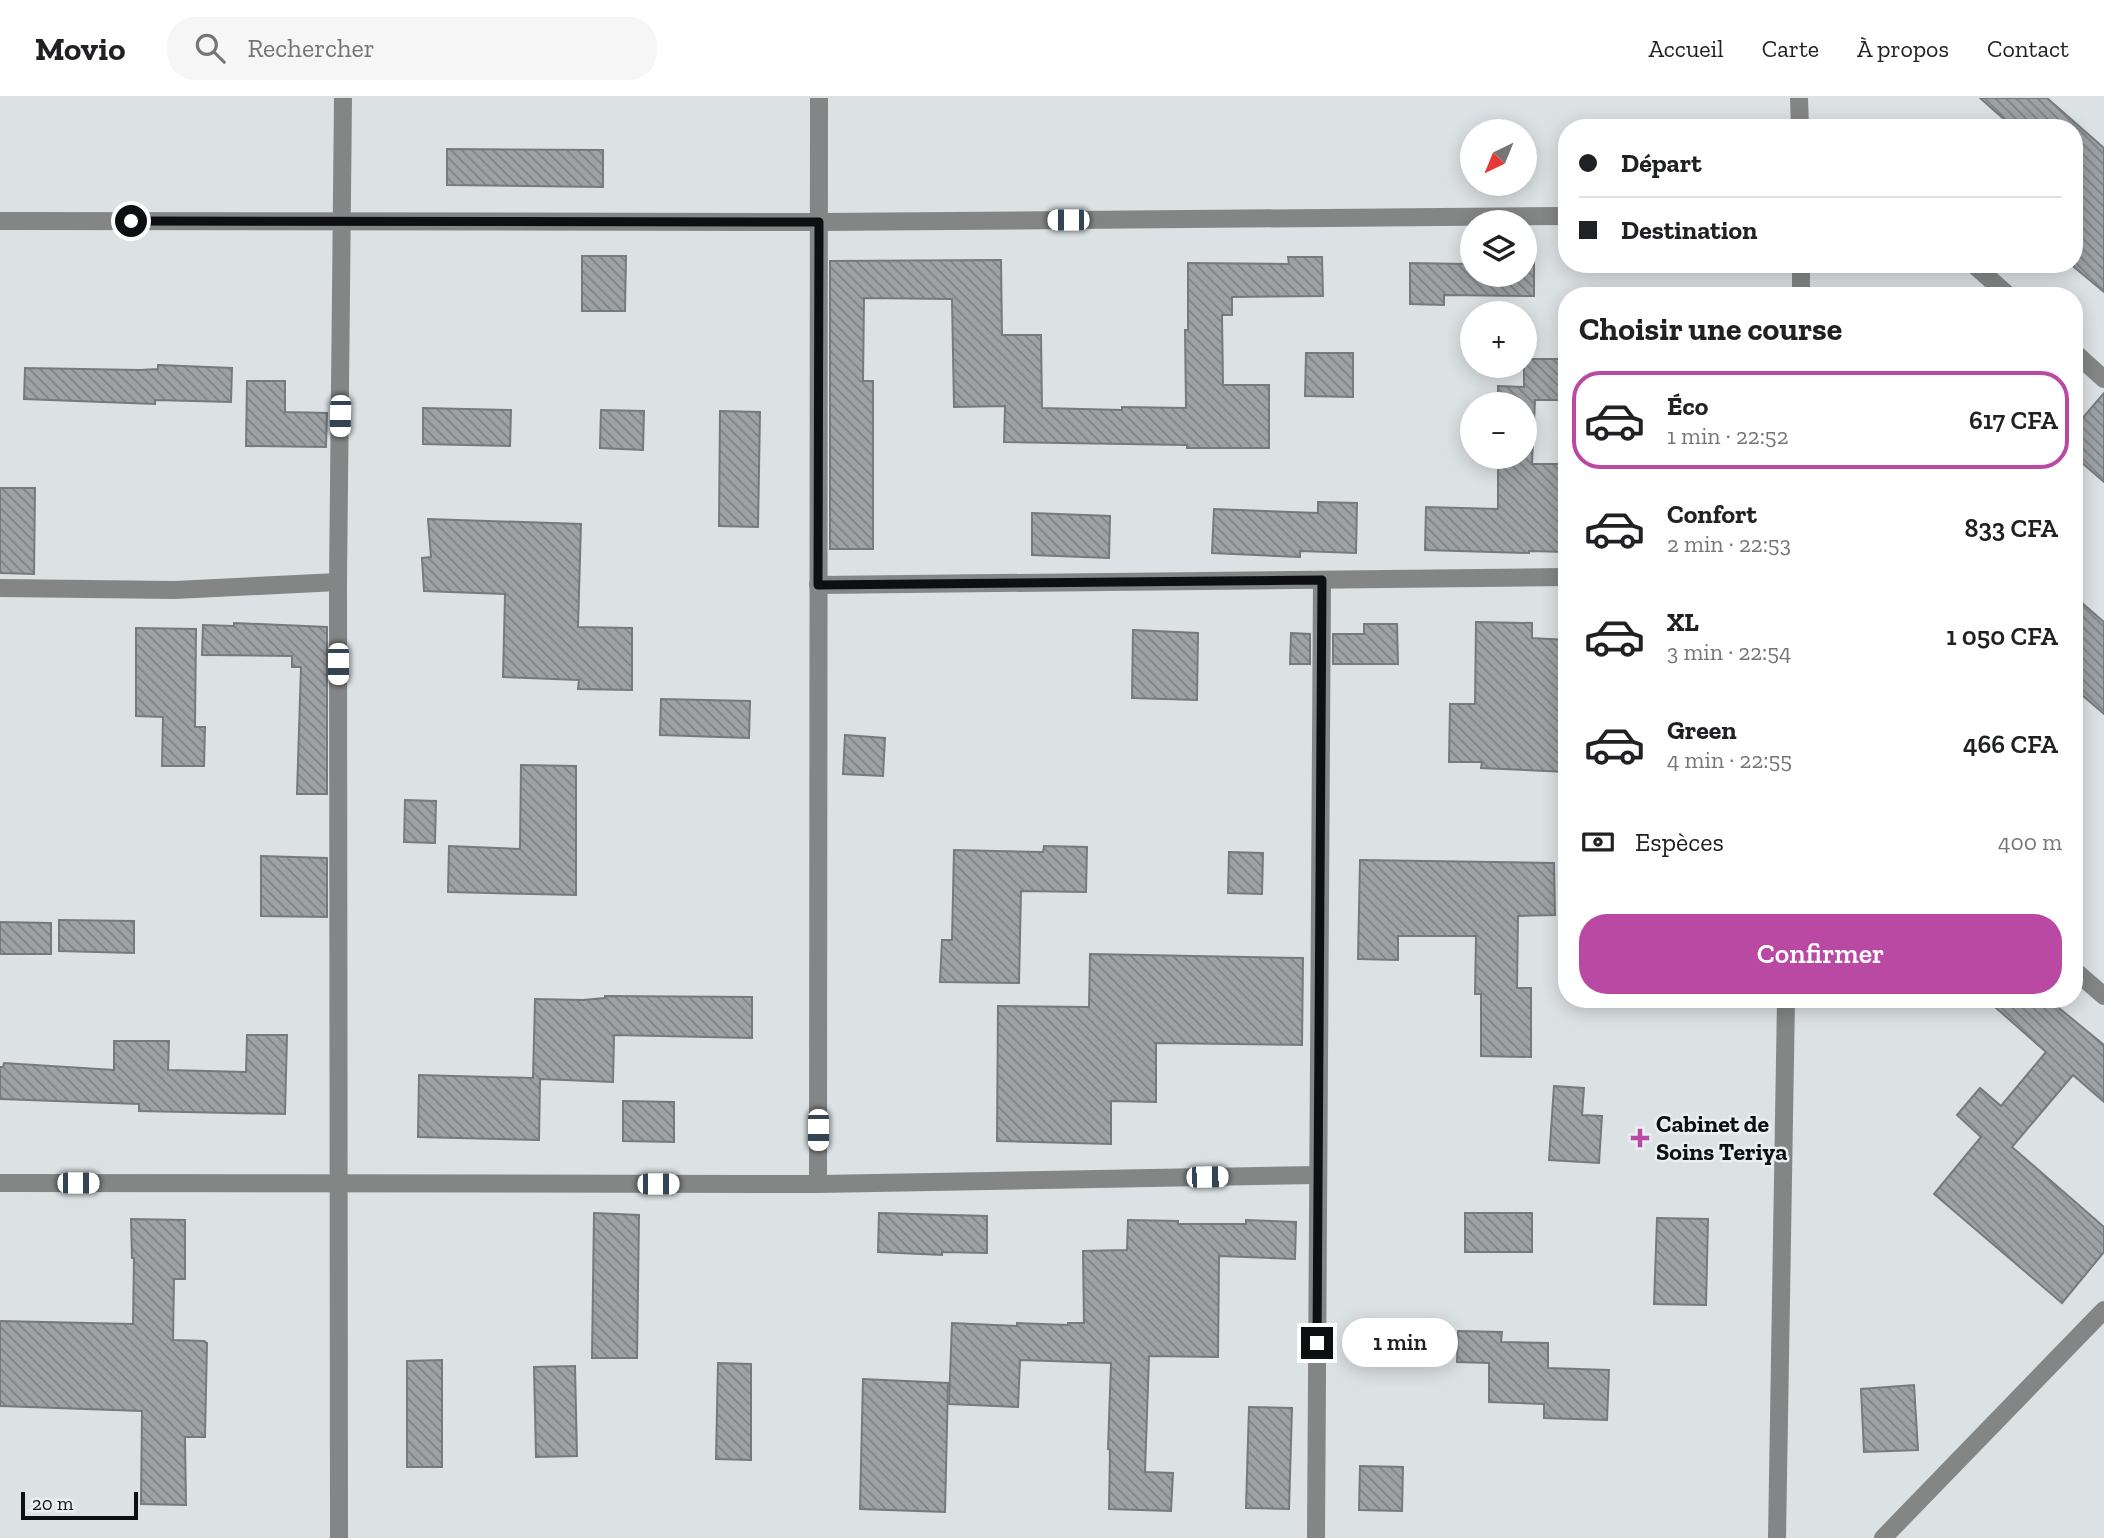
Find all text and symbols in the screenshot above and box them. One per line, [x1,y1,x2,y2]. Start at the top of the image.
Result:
search box [167,17,657,80]
text: Movio [35,29,125,68]
icon: search [191,29,229,67]
text: Rechercher [247,32,375,64]
text: Accueil [1648,34,1724,63]
text: Carte [1762,34,1819,63]
text: À propos [1857,34,1949,63]
text: Contact [1987,34,2069,63]
north arrow [1460,119,1536,196]
map controls [1460,119,1537,469]
text: Départ [1621,147,1702,179]
route start [115,205,147,237]
car [1048,210,1090,231]
button: layers [1460,210,1537,287]
text: Destination [1621,214,1757,246]
button: + [1460,301,1537,378]
text: Choisir une course [1579,310,1842,348]
icon: car [1583,389,1646,452]
text: Éco [1667,390,1708,422]
button: − [1460,392,1537,469]
car [330,395,351,437]
text: 617 CFA [1969,404,2058,436]
text: 1 min · 22:52 [1667,422,1789,450]
icon: car [1583,497,1646,560]
text: Confort [1667,498,1757,530]
text: 833 CFA [1964,512,2058,544]
text: 2 min · 22:53 [1667,530,1791,558]
icon: car [1583,605,1646,668]
text: XL [1667,606,1699,638]
text: 1 050 CFA [1946,620,2058,652]
text: 3 min · 22:54 [1667,638,1791,666]
car [328,643,349,685]
icon: car [1583,713,1646,776]
text: Green [1667,714,1737,746]
text: 466 CFA [1963,728,2058,760]
text: 4 min · 22:55 [1667,746,1792,774]
icon: cash [1579,823,1617,861]
text: Espèces [1635,826,1724,858]
text: 400 m [1998,828,2062,856]
button: Confirmer [1579,914,2062,994]
car [808,1109,829,1151]
place label: Cabinet de Soins Teriya [1656,1109,1787,1166]
marker: Cabinet de Soins Teriya [1630,1128,1650,1148]
car [1186,1166,1229,1188]
car [58,1173,100,1194]
car [638,1174,680,1195]
callout: 1 min [1342,1318,1457,1368]
route end [1301,1327,1333,1359]
text: 1 min [1373,1328,1427,1356]
scale bar [21,1489,138,1521]
text: 20 m [32,1492,73,1515]

